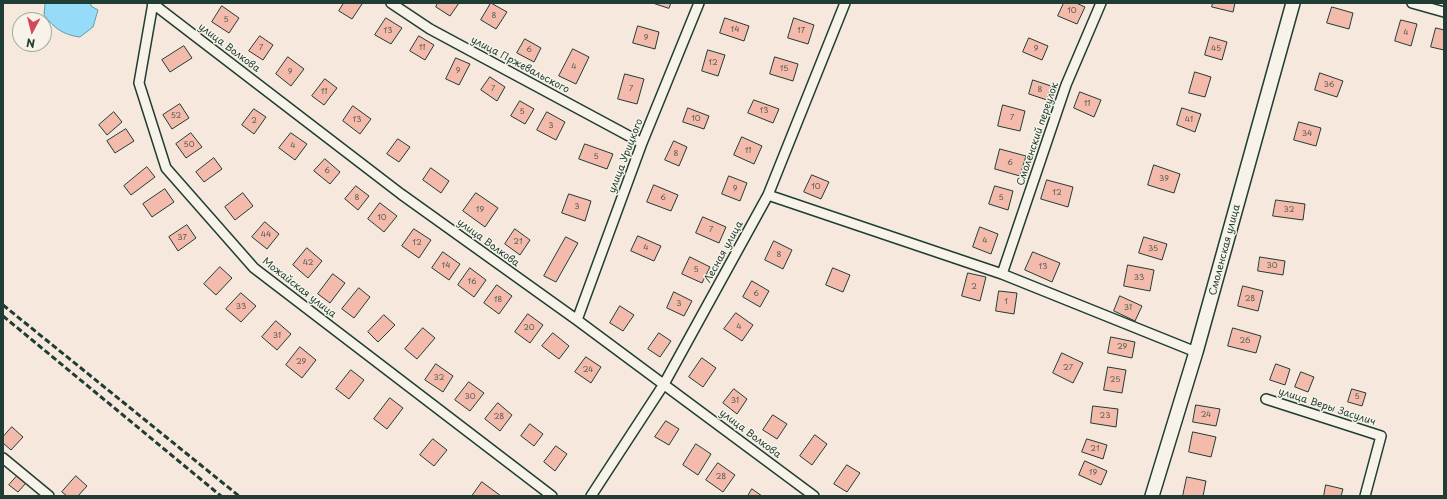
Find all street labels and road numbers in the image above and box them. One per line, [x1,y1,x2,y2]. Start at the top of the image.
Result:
street label: улица Волкова [196,21,262,75]
street label: улица Пржевальского [469,34,571,96]
street label: Смоленский переулок [1015,81,1061,187]
street label: улица Урицкого [606,117,646,195]
street label: Смоленская улица [1207,203,1243,297]
street label: улица Волкова [455,216,521,270]
street label: Лесная улица [702,219,746,285]
street label: Можайская улица [260,255,338,321]
street label: улица Веры Засулич [1277,386,1377,428]
street label: улица Волкова [717,407,783,461]

